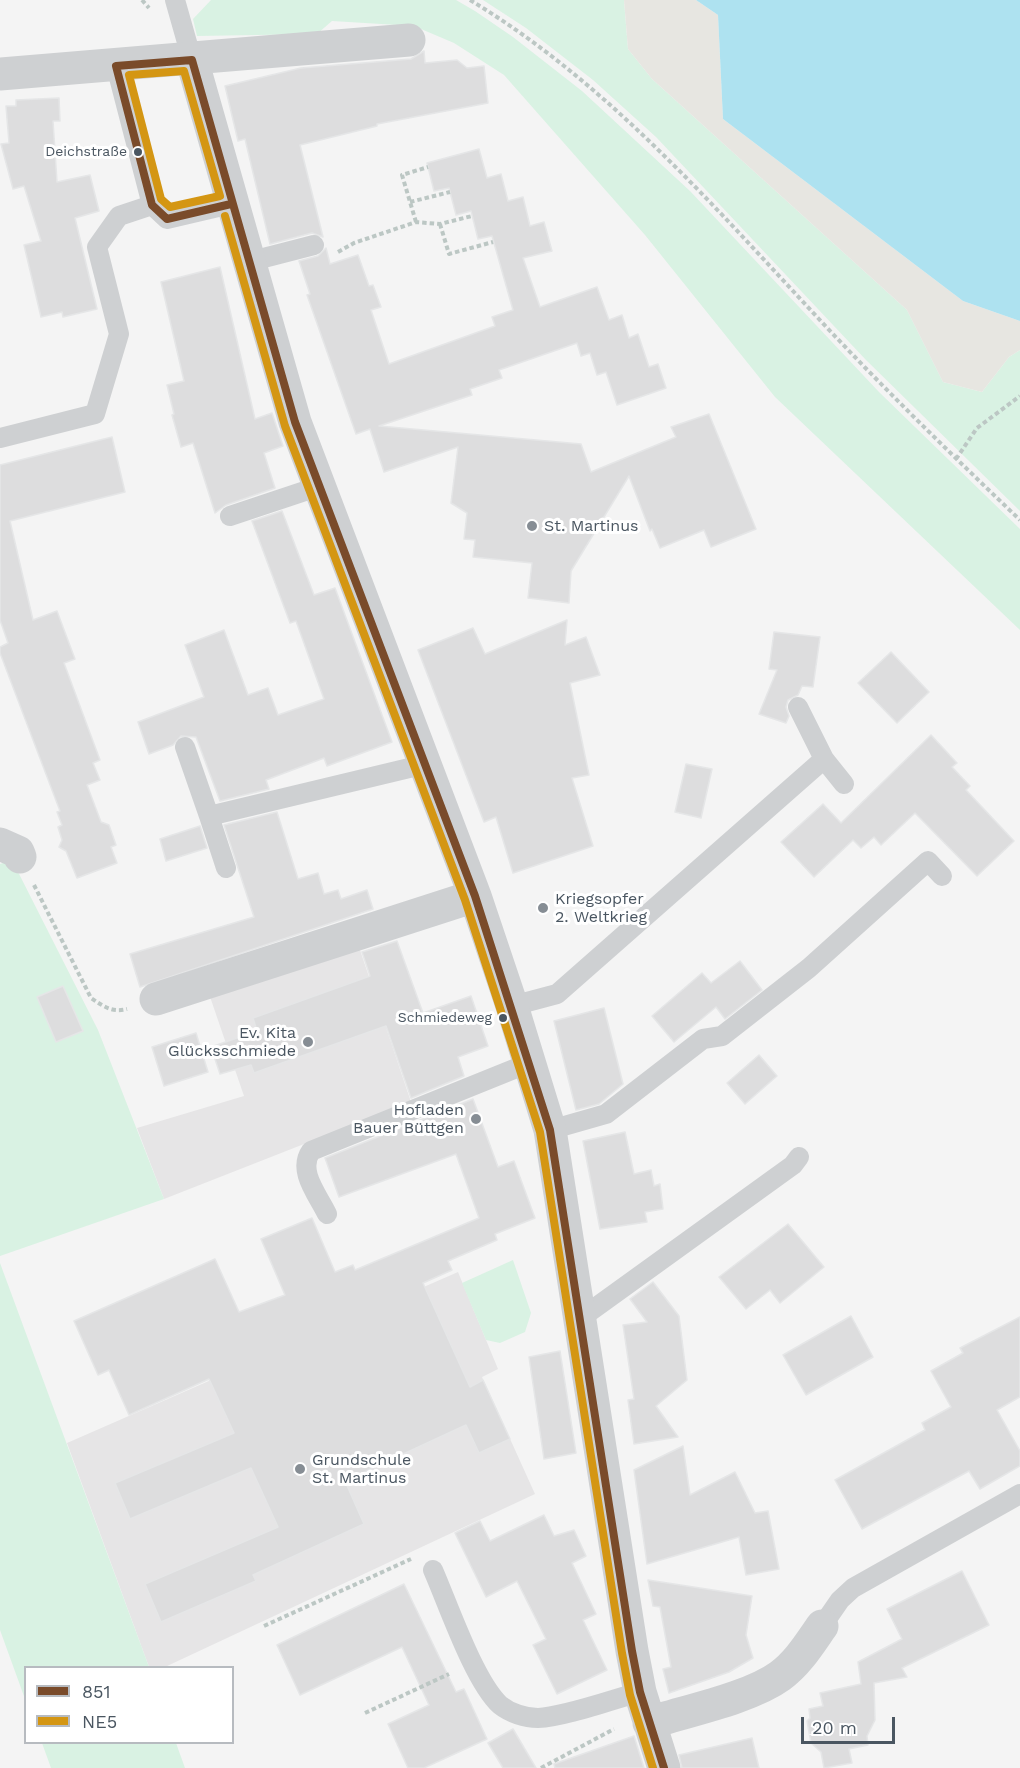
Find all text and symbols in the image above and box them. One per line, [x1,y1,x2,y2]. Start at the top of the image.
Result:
place label: Deichstraße [45,144,127,160]
marker: Deichstraße [132,146,144,158]
place label: St. Martinus [544,516,639,536]
marker: St. Martinus [525,519,539,533]
place label: Kriegsopfer 2. Weltkrieg [555,889,647,927]
marker: Kriegsopfer 2. Weltkrieg [536,901,550,915]
place label: Schmiedeweg [398,1010,492,1026]
marker: Schmiedeweg [497,1012,509,1024]
place label: Ev. Kita Glücksschmiede [168,1023,296,1061]
marker: Ev. Kita Glücksschmiede [301,1035,315,1049]
place label: Hofladen Bauer Büttgen [353,1100,464,1138]
marker: Hofladen Bauer Büttgen [469,1112,483,1126]
place label: Grundschule St. Martinus [312,1450,411,1488]
marker: Grundschule St. Martinus [293,1462,307,1476]
legend [24,1666,234,1744]
text: 851 [82,1681,111,1702]
scale bar [804,1705,898,1743]
text: NE5 [82,1711,117,1732]
text: 20 m [812,1717,857,1738]

